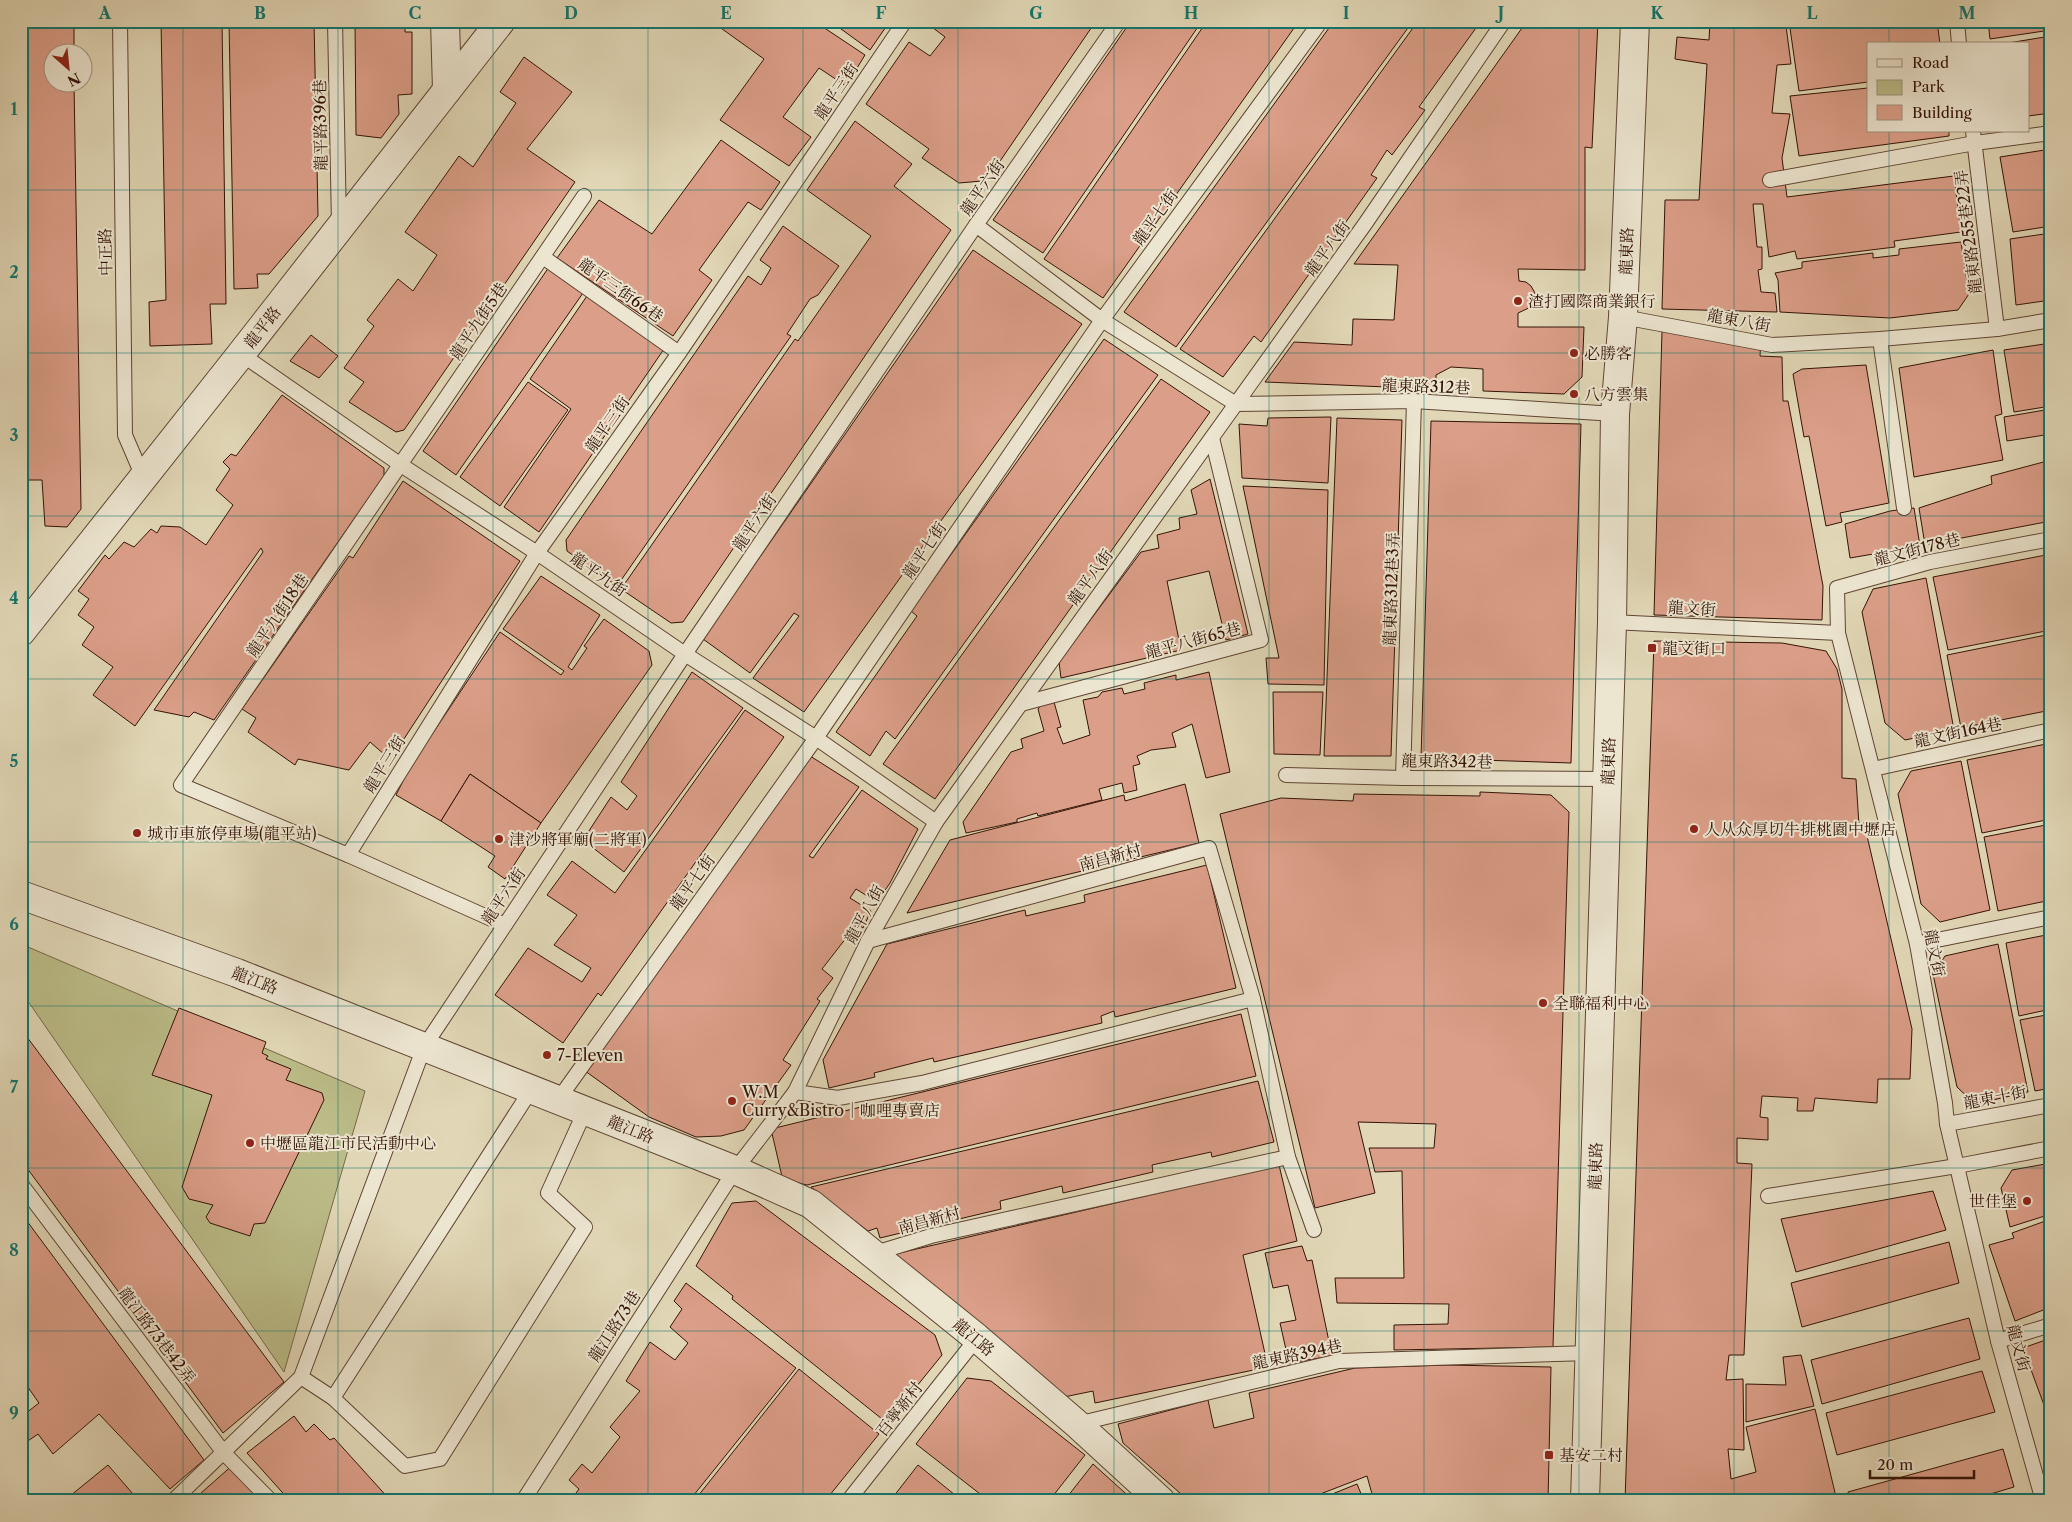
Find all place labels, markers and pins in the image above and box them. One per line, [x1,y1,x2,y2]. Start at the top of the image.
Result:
place label: 渣打國際商業銀行 [1528,291,1656,311]
marker: 渣打國際商業銀行 [1512,295,1524,307]
place label: 必勝客 [1584,343,1632,363]
marker: 必勝客 [1568,347,1580,359]
place label: 八方雲集 [1584,384,1648,404]
marker: 八方雲集 [1568,388,1580,400]
place label: 龍文街口 [1662,638,1726,658]
marker: 龍文街口 [1646,642,1658,654]
place label: 人从众厚切牛排桃園中壢店 [1704,819,1896,839]
place label: 城市車旅停車場(龍平站) [147,823,317,843]
marker: 人从众厚切牛排桃園中壢店 [1688,823,1700,835]
marker: 城市車旅停車場(龍平站) [131,827,143,839]
place label: 津沙將軍廟(二將軍) [509,829,647,849]
marker: 津沙將軍廟(二將軍) [493,833,505,845]
place label: 全聯福利中心 [1553,993,1649,1013]
marker: 全聯福利中心 [1537,997,1549,1009]
place label: 7-Eleven [557,1045,623,1065]
marker: 7-Eleven [541,1049,553,1061]
place label: W.M Curry&Bistro｜咖哩專賣店 [741,1082,940,1120]
marker: W.M Curry&Bistro｜咖哩專賣店 [726,1095,738,1107]
place label: 中壢區龍江市民活動中心 [260,1133,436,1153]
marker: 中壢區龍江市民活動中心 [244,1137,256,1149]
place label: 世佳堡 [1969,1191,2017,1211]
marker: 世佳堡 [2021,1195,2033,1207]
place label: 基安二村 [1559,1445,1623,1465]
marker: 基安二村 [1543,1449,1555,1461]

